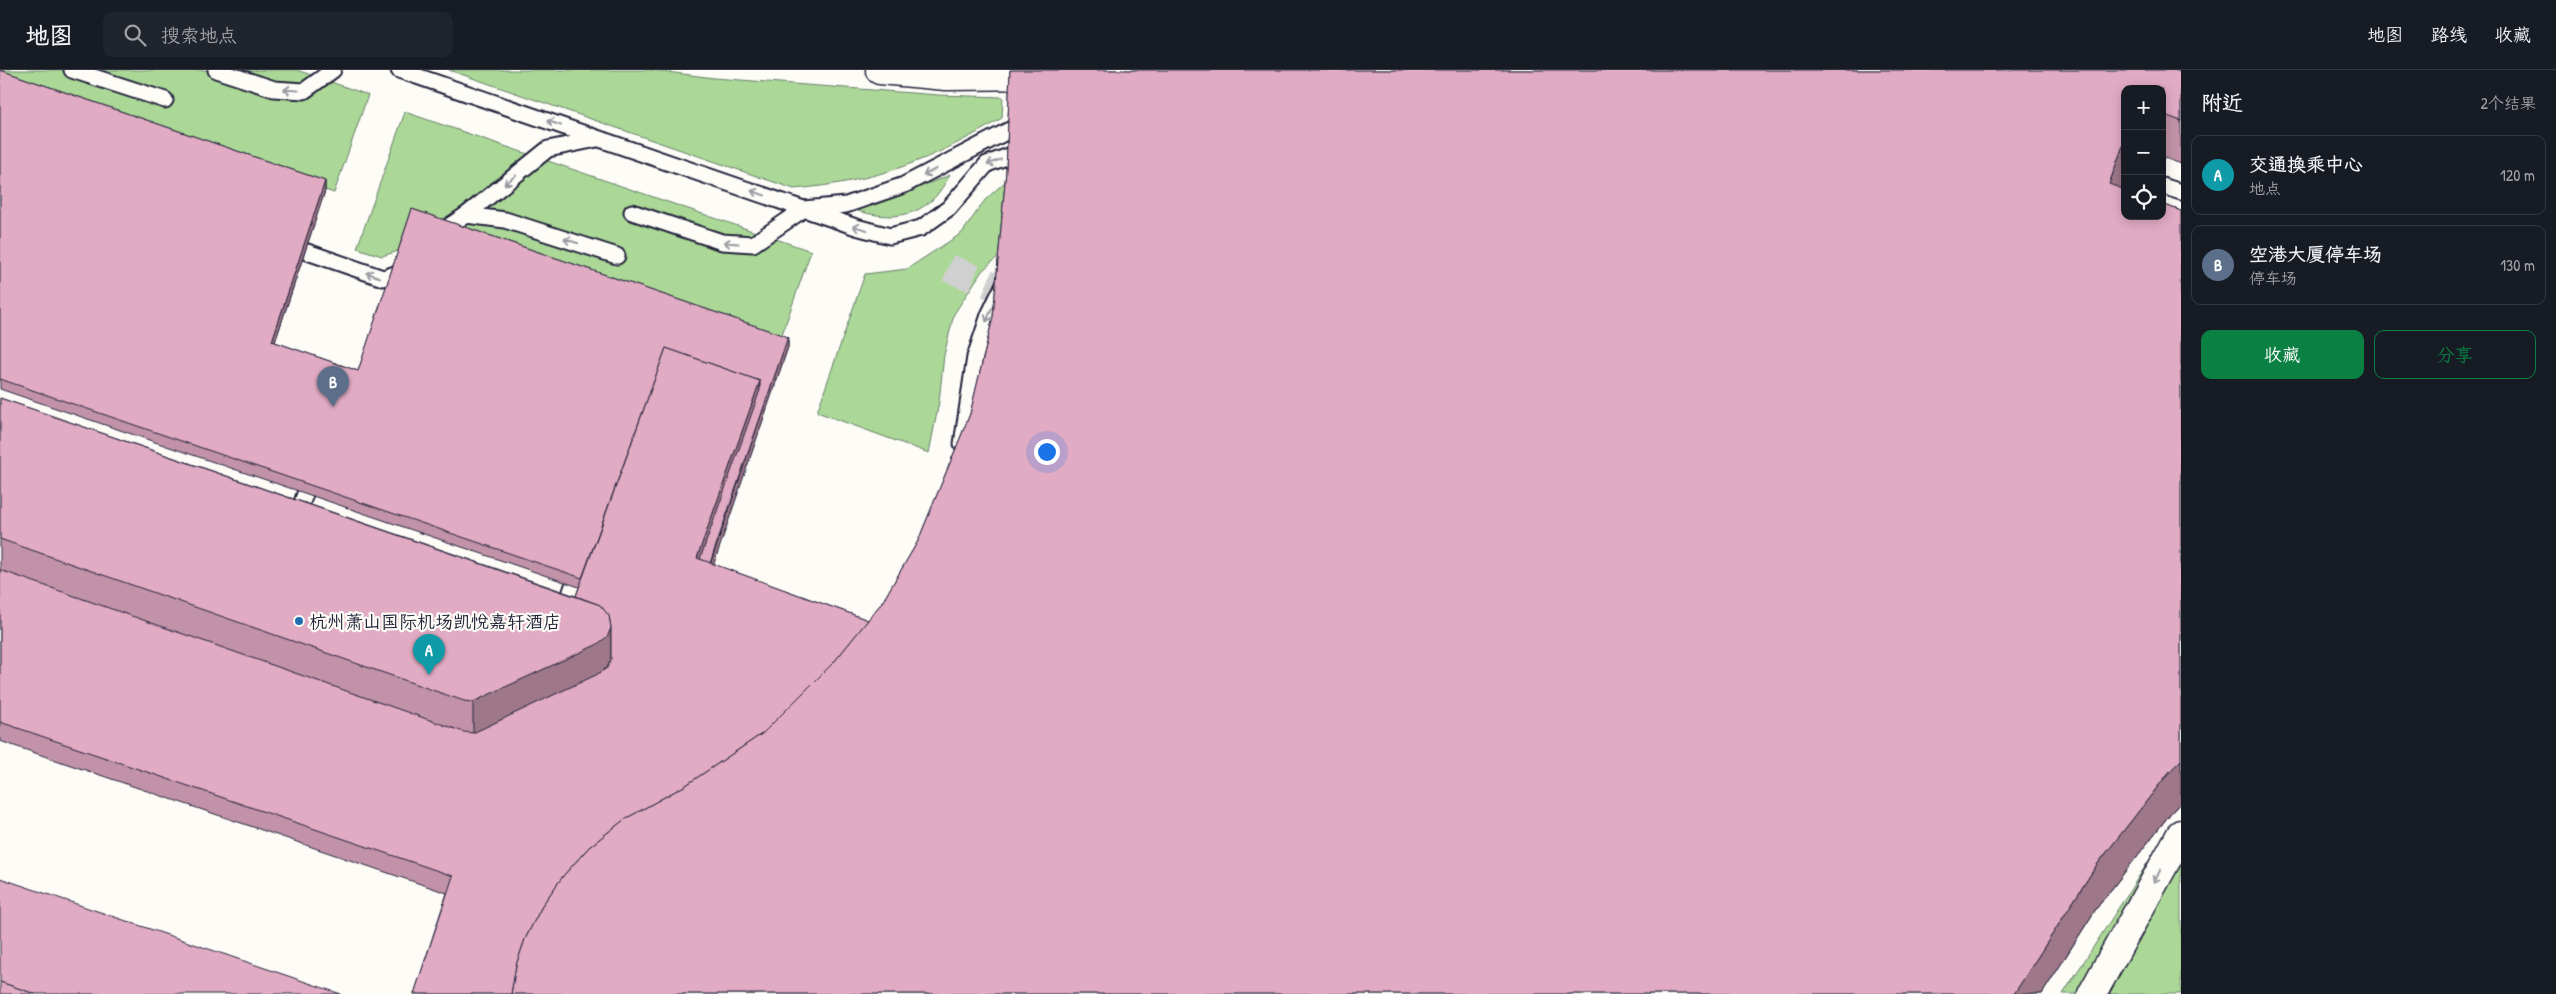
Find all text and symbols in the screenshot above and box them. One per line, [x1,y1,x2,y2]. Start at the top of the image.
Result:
search box [103,12,453,57]
text: 地图 [25,19,73,51]
icon: search [121,21,149,49]
text: 搜索地点 [161,22,237,48]
text: 地图 [2367,22,2403,47]
text: 路线 [2431,22,2467,47]
text: 收藏 [2495,22,2531,47]
one-way arrow [283,85,299,94]
map controls [2121,85,2166,220]
button: + [2121,85,2166,130]
text: 附近 [2201,88,2243,117]
text: 2个结果 [2481,92,2536,114]
one-way arrow [546,118,562,128]
button: − [2121,130,2166,175]
text: 交通换乘中心 [2249,151,2363,177]
one-way arrow [987,158,1002,167]
text: A [2214,164,2222,186]
text: 120 m [2500,164,2535,186]
one-way arrow [922,167,937,177]
one-way arrow [504,174,517,185]
button: locate [2121,175,2166,220]
text: 地点 [2249,177,2281,199]
one-way arrow [750,188,766,197]
one-way arrow [853,223,869,232]
one-way arrow [563,236,579,246]
one-way arrow [723,238,739,247]
text: 空港大厦停车场 [2249,241,2382,267]
text: B [2214,254,2222,276]
text: 130 m [2500,254,2535,276]
text: 停车场 [2249,267,2297,289]
one-way arrow [366,270,381,279]
one-way arrow [984,307,994,322]
button: 收藏 [2201,330,2364,379]
button: 分享 [2374,330,2536,379]
pin: B [317,366,349,407]
your location [1034,439,1060,465]
place label: 杭州萧山国际机场凯悦嘉轩酒店 [309,609,561,634]
marker: 杭州萧山国际机场凯悦嘉轩酒店 [293,615,305,627]
pin: A [413,634,445,675]
one-way arrow [2152,869,2162,884]

